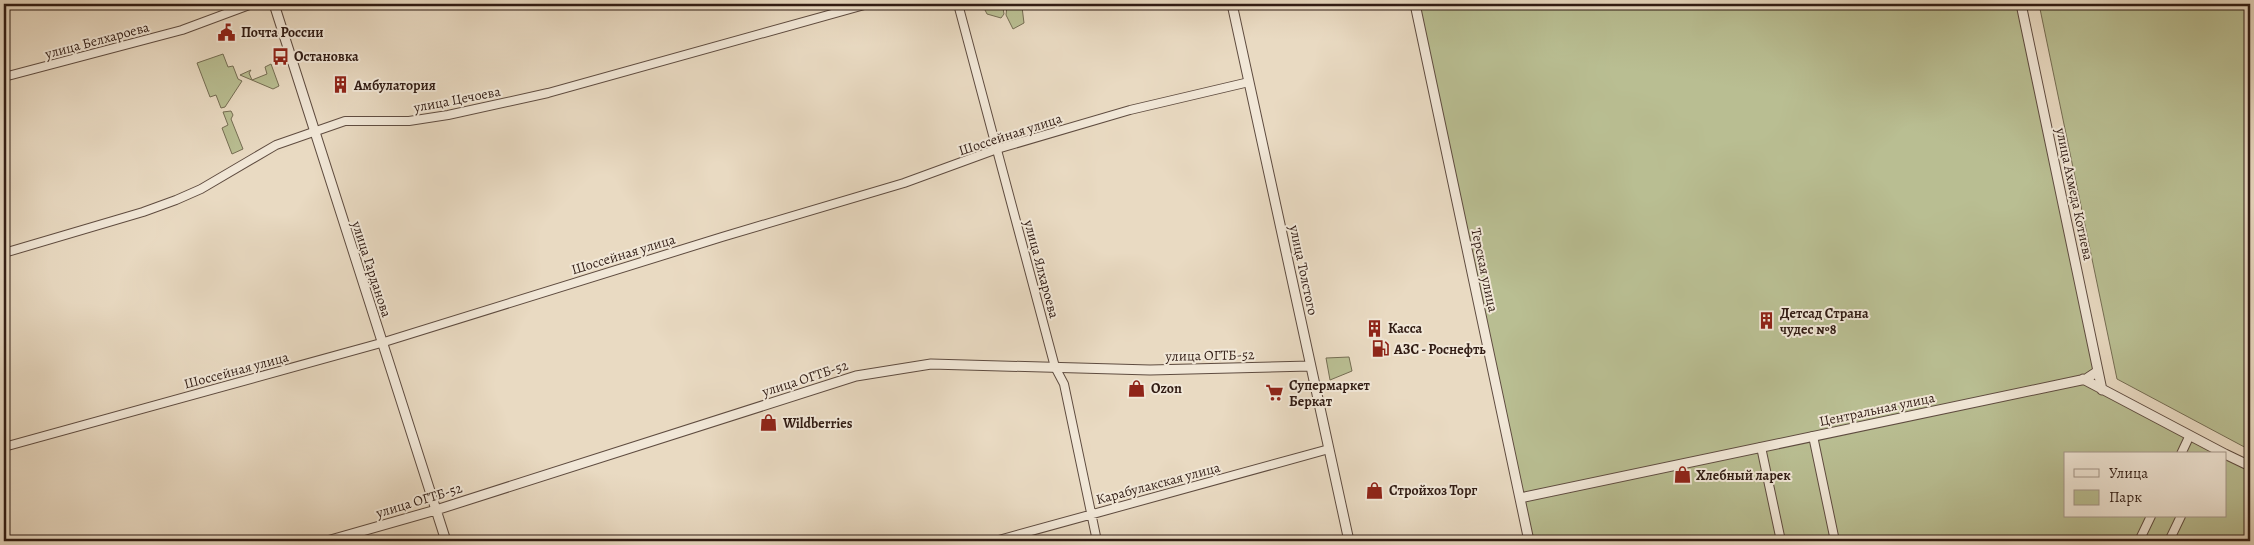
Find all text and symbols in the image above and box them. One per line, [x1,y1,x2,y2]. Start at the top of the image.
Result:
street label: улица Белхароева [42,17,152,64]
public building icon: Почта России [217,22,237,42]
place label: Почта России [241,23,324,42]
bus stop icon: Остановка [270,46,290,66]
place label: Остановка [294,47,359,66]
building icon: Амбулатория [330,75,350,95]
place label: Амбулатория [353,76,436,95]
street label: улица Цечоева [411,82,503,117]
street label: Шоссейная улица [956,109,1065,160]
street label: улица Ахмеда Котиева [2051,125,2098,263]
street label: улица Ялхароева [1019,217,1064,321]
street label: улица Гарданова [347,218,396,320]
street label: улица Толстого [1284,222,1322,317]
street label: Терская улица [1466,226,1503,314]
street label: Шоссейная улица [569,229,678,279]
place label: Детсад Страна чудес №8 [1780,304,1869,339]
building icon: Детсад Страна чудес №8 [1756,311,1776,331]
building icon: Касса [1364,318,1384,338]
place label: Касса [1388,319,1423,338]
fuel station icon: АЗС - Роснефть [1370,339,1390,359]
place label: АЗС - Роснефть [1393,340,1486,359]
street label: улица ОГТБ-52 [1164,345,1255,366]
street label: Шоссейная улица [182,347,291,394]
street label: улица ОГТБ-52 [759,356,851,402]
place label: Супермаркет Беркат [1289,376,1371,411]
shop icon: Ozon [1127,378,1147,398]
place label: Ozon [1151,379,1182,398]
supermarket icon: Супермаркет Беркат [1265,383,1285,403]
street label: Центральная улица [1818,388,1937,431]
shop icon: Wildberries [759,413,779,433]
place label: Wildberries [782,414,853,433]
legend [2064,452,2226,518]
street label: Карабулакская улица [1094,458,1223,509]
text: Улица [2109,463,2148,483]
shop icon: Хлебный ларек [1672,465,1692,485]
place label: Хлебный ларек [1696,466,1791,485]
street label: улица ОГТБ-52 [373,478,465,523]
shop icon: Стройхоз Торг [1365,480,1385,500]
place label: Стройхоз Торг [1389,481,1477,500]
text: Парк [2109,487,2142,507]

